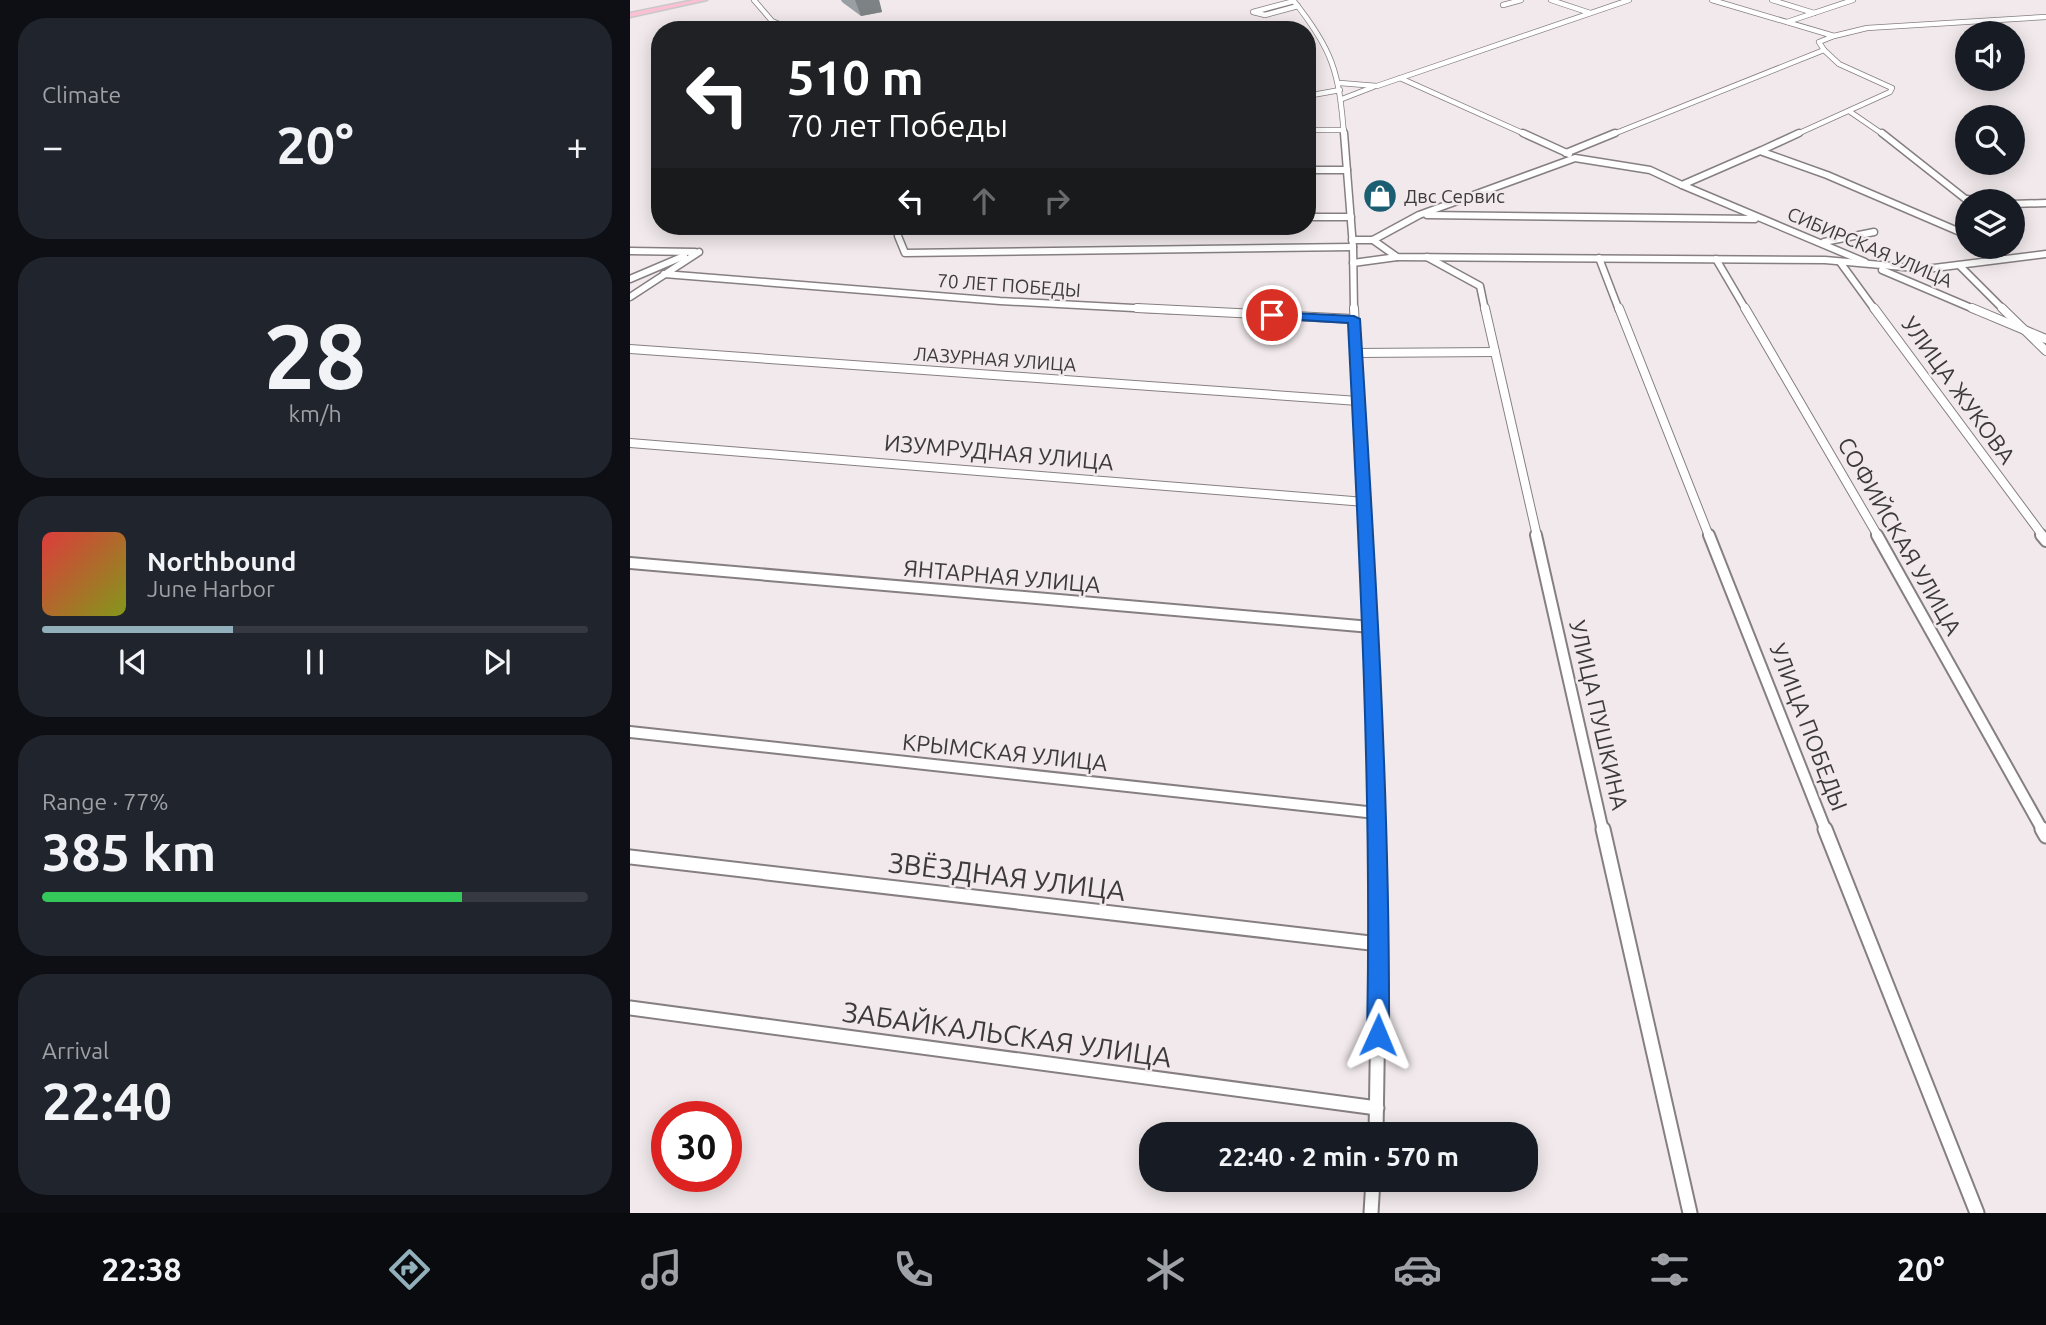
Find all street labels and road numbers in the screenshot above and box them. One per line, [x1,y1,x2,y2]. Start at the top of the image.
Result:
street label: СИБИРСКАЯ УЛИЦА [1784,202,1956,292]
street label: 70 ЛЕТ ПОБЕДЫ [937,269,1081,301]
street label: УЛИЦА ЖУКОВА [1897,312,2021,468]
street label: ЛАЗУРНАЯ УЛИЦА [913,342,1078,376]
street label: ИЗУМРУДНАЯ УЛИЦА [883,430,1115,474]
street label: СОФИЙСКАЯ УЛИЦА [1833,433,1967,639]
street label: ЯНТАРНАЯ УЛИЦА [903,555,1101,597]
street label: УЛИЦА ПУШКИНА [1565,618,1633,812]
street label: УЛИЦА ПОБЕДЫ [1766,640,1852,814]
street label: КРЫМСКАЯ УЛИЦА [901,729,1109,775]
street label: ЗВЁЗДНАЯ УЛИЦА [887,846,1127,906]
street label: ЗАБАЙКАЛЬСКАЯ УЛИЦА [840,996,1174,1072]

